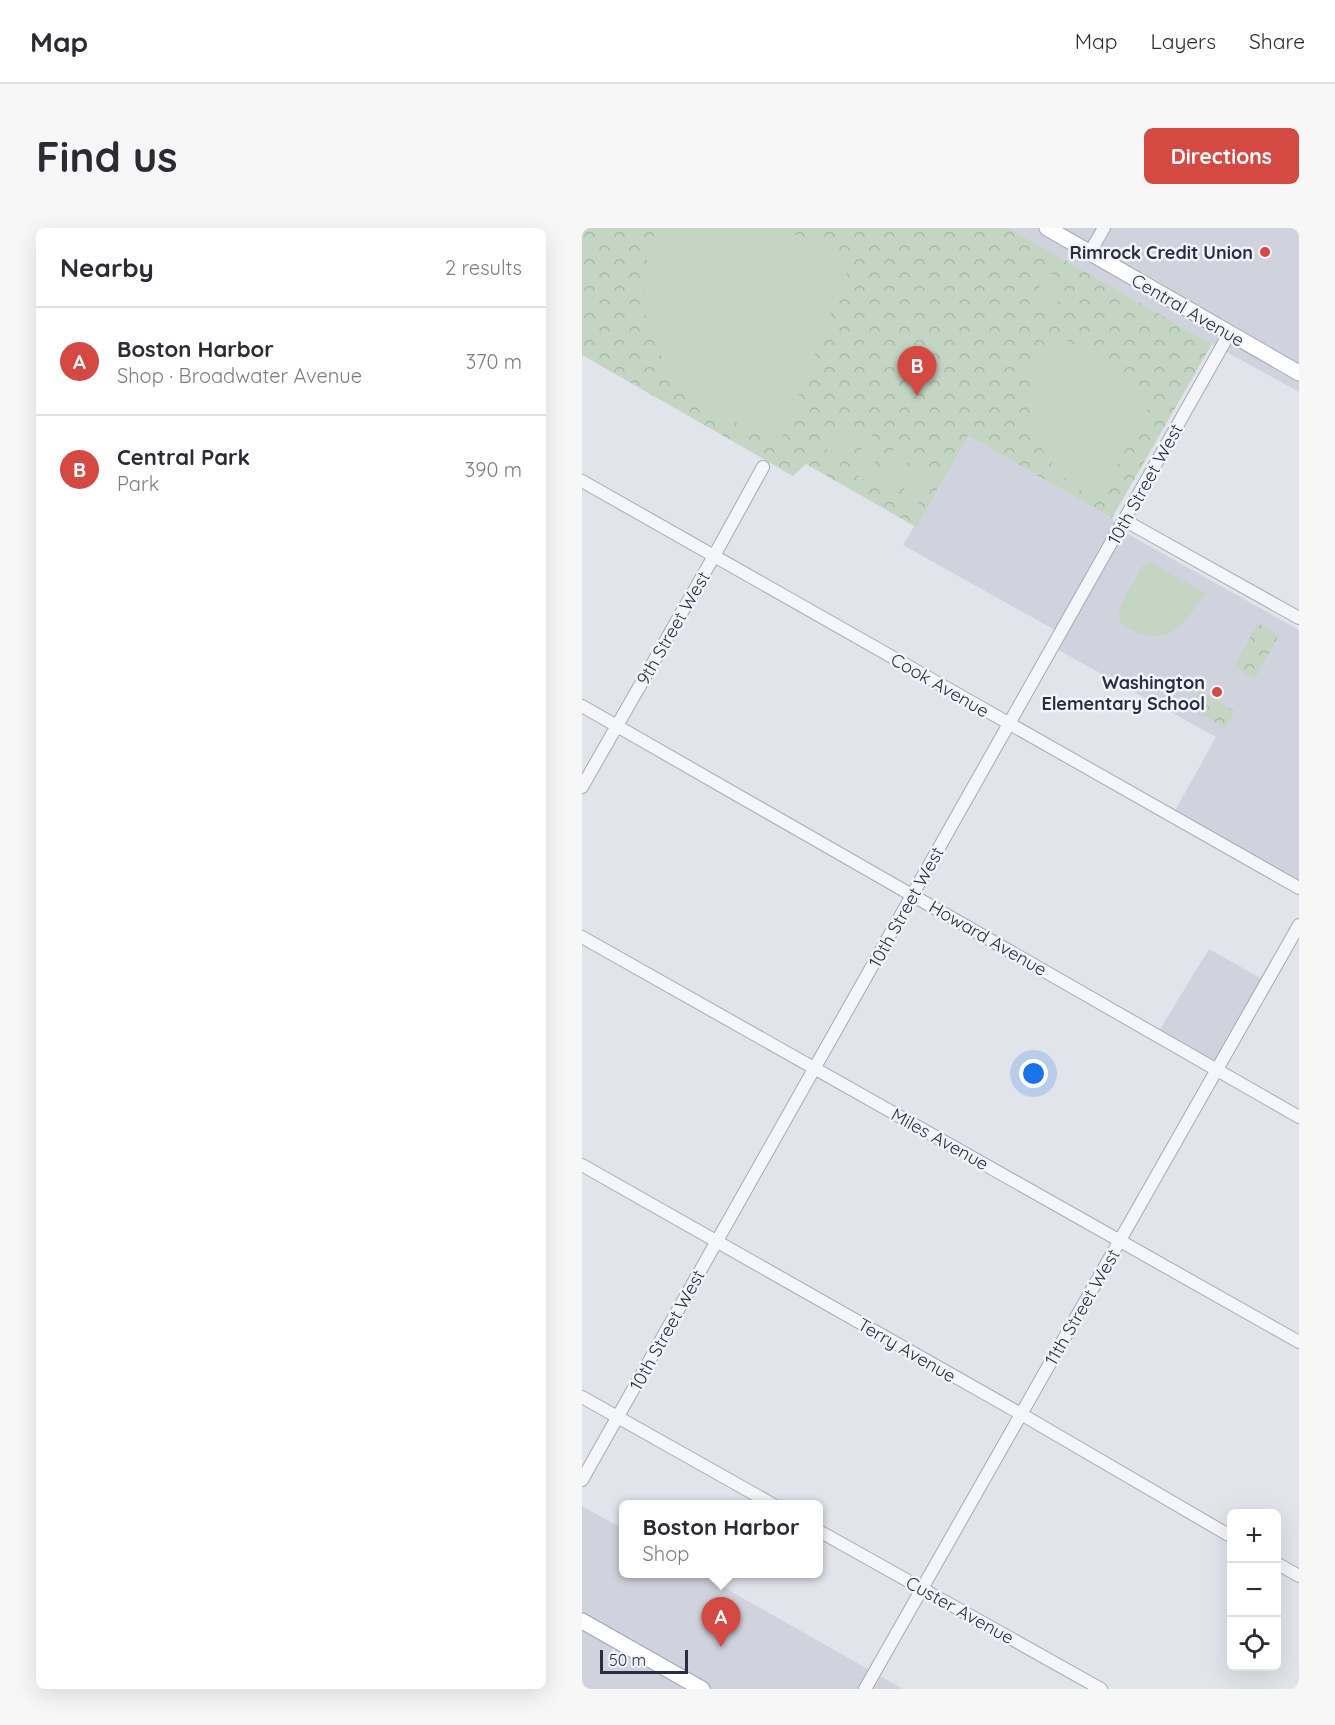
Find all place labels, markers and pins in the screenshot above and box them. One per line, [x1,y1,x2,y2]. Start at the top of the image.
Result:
place label: Rimrock Credit Union [1070,241,1253,264]
marker: Rimrock Credit Union [1258,245,1272,259]
pin: B [898,346,936,396]
place label: Washington Elementary School [1041,671,1205,715]
marker: Washington Elementary School [1210,685,1224,699]
pin: A [702,1598,740,1647]

